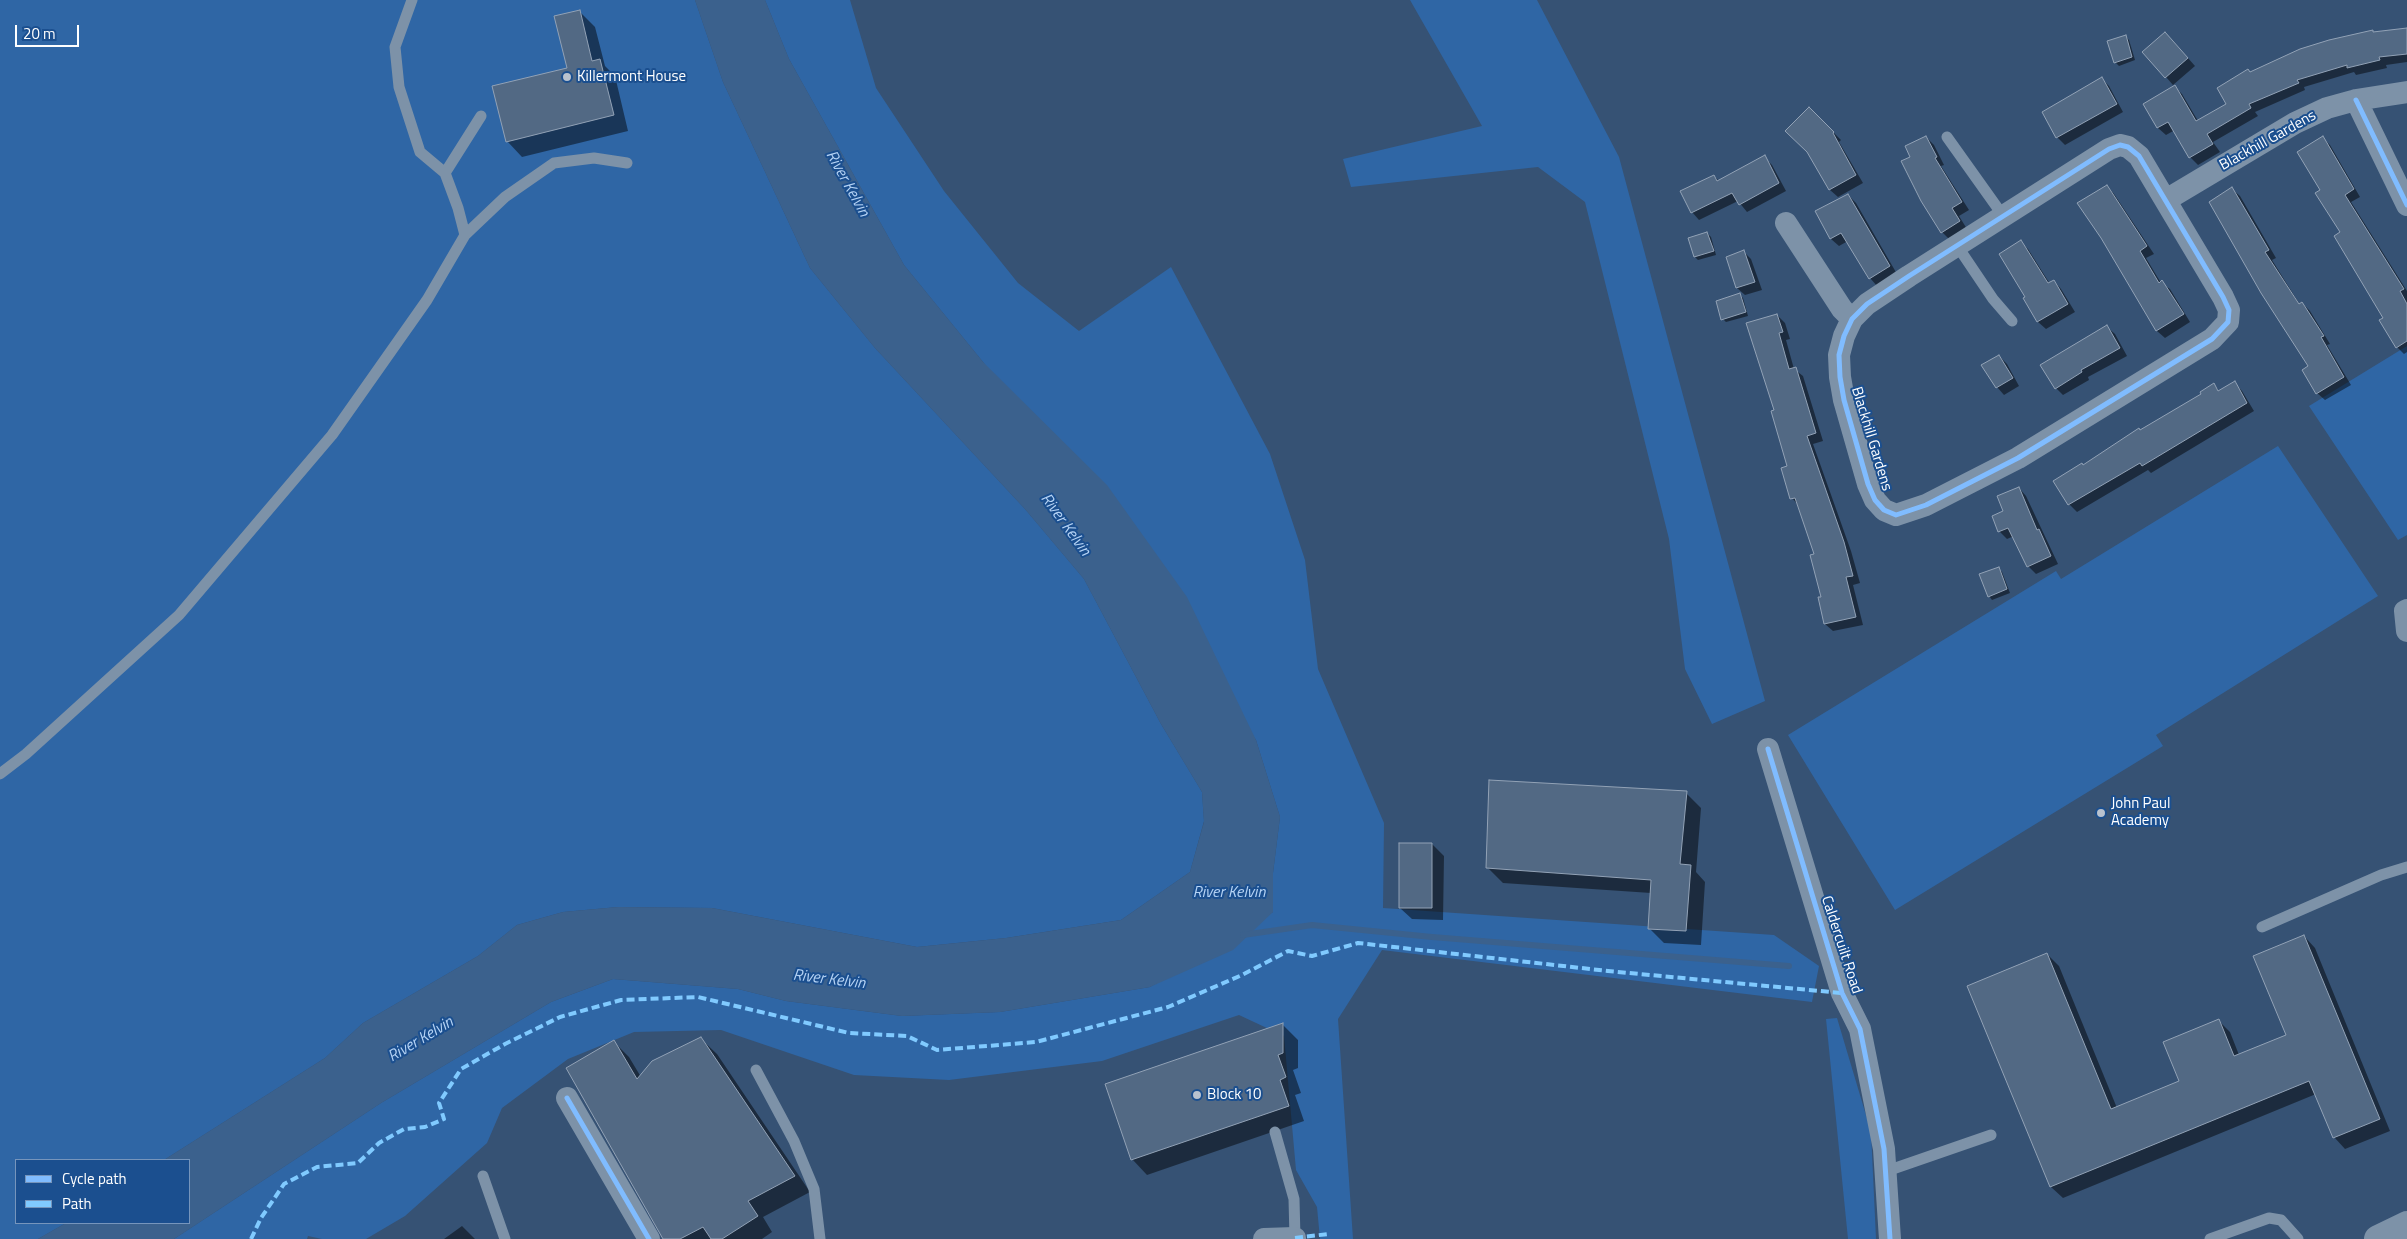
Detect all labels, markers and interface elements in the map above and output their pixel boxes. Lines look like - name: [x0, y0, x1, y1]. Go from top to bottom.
- scale bar: [18, 15, 81, 47]
- text: 20 m: [23, 22, 56, 45]
- place label: Killermont House: [577, 68, 686, 86]
- marker: Killermont House: [561, 71, 573, 83]
- street label: Blackhill Gardens: [2216, 107, 2320, 175]
- water label: River Kelvin: [821, 148, 873, 220]
- street label: Blackhill Gardens: [1847, 385, 1895, 493]
- water label: River Kelvin: [1036, 490, 1094, 560]
- place label: John Paul Academy: [2111, 795, 2170, 830]
- marker: John Paul Academy: [2095, 807, 2107, 819]
- water label: River Kelvin: [1193, 883, 1265, 903]
- street label: Caldercuilt Road: [1817, 894, 1865, 996]
- water label: River Kelvin: [792, 966, 866, 994]
- water label: River Kelvin: [385, 1013, 457, 1067]
- place label: Block 10: [1207, 1086, 1261, 1104]
- marker: Block 10: [1191, 1089, 1203, 1101]
- legend: [15, 1159, 190, 1224]
- text: Cycle path: [62, 1167, 127, 1190]
- text: Path: [62, 1192, 92, 1215]

